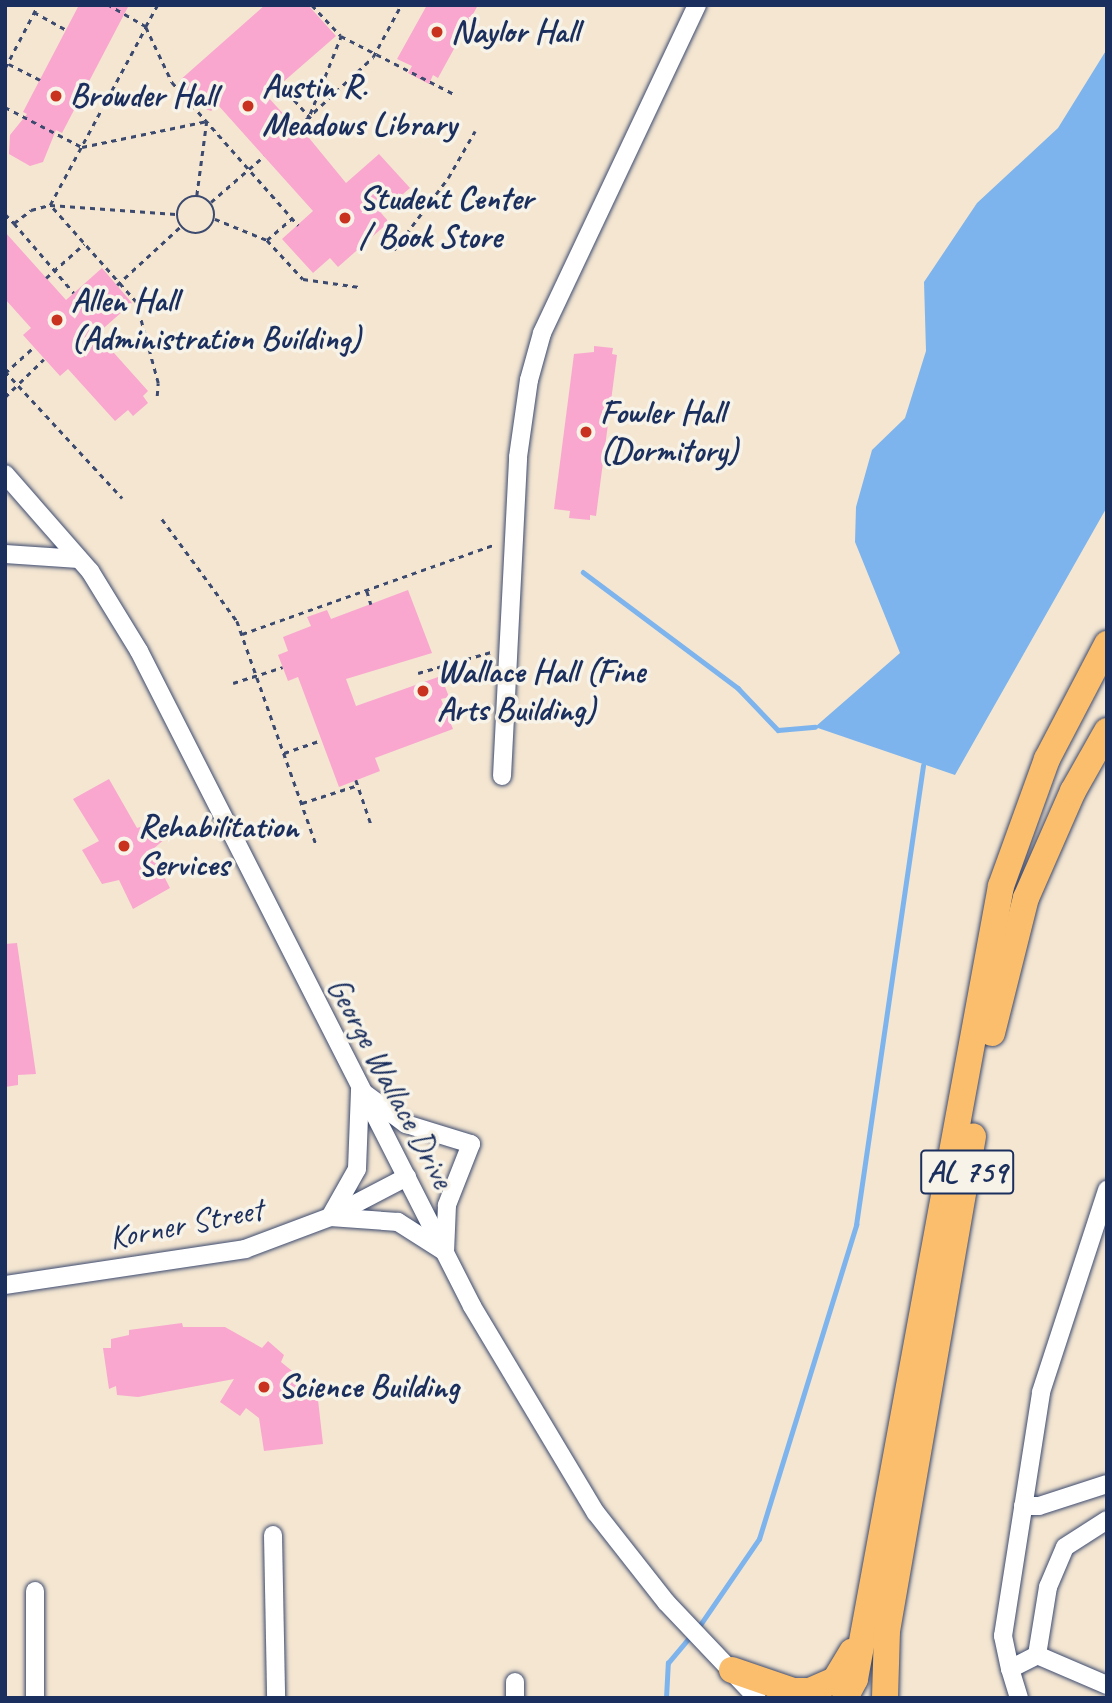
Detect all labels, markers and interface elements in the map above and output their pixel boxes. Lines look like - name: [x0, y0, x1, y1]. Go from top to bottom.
- place label: Naylor Hall: [451, 12, 580, 52]
- marker: Naylor Hall: [429, 24, 445, 40]
- place label: Austin R. Meadows Library: [262, 67, 456, 145]
- place label: Browder Hall: [70, 76, 218, 116]
- marker: Browder Hall: [48, 88, 64, 104]
- marker: Austin R. Meadows Library: [240, 98, 256, 114]
- place label: Student Center / Book Store: [359, 179, 533, 257]
- marker: Student Center / Book Store: [337, 210, 353, 226]
- place label: Allen Hall (Administration Building): [71, 281, 361, 359]
- marker: Allen Hall (Administration Building): [49, 312, 65, 328]
- place label: Fowler Hall (Dormitory): [600, 393, 738, 471]
- marker: Fowler Hall (Dormitory): [578, 424, 594, 440]
- place label: Wallace Hall (Fine Arts Building): [437, 652, 645, 730]
- marker: Wallace Hall (Fine Arts Building): [415, 683, 431, 699]
- place label: Rehabilitation Services: [138, 807, 298, 885]
- marker: Rehabilitation Services: [116, 838, 132, 854]
- street label: George Wallace Drive: [318, 971, 462, 1195]
- road number: AL 759: [920, 1143, 1014, 1200]
- street label: Korner Street: [106, 1190, 266, 1258]
- place label: Science Building: [278, 1367, 459, 1407]
- marker: Science Building: [256, 1379, 272, 1395]

